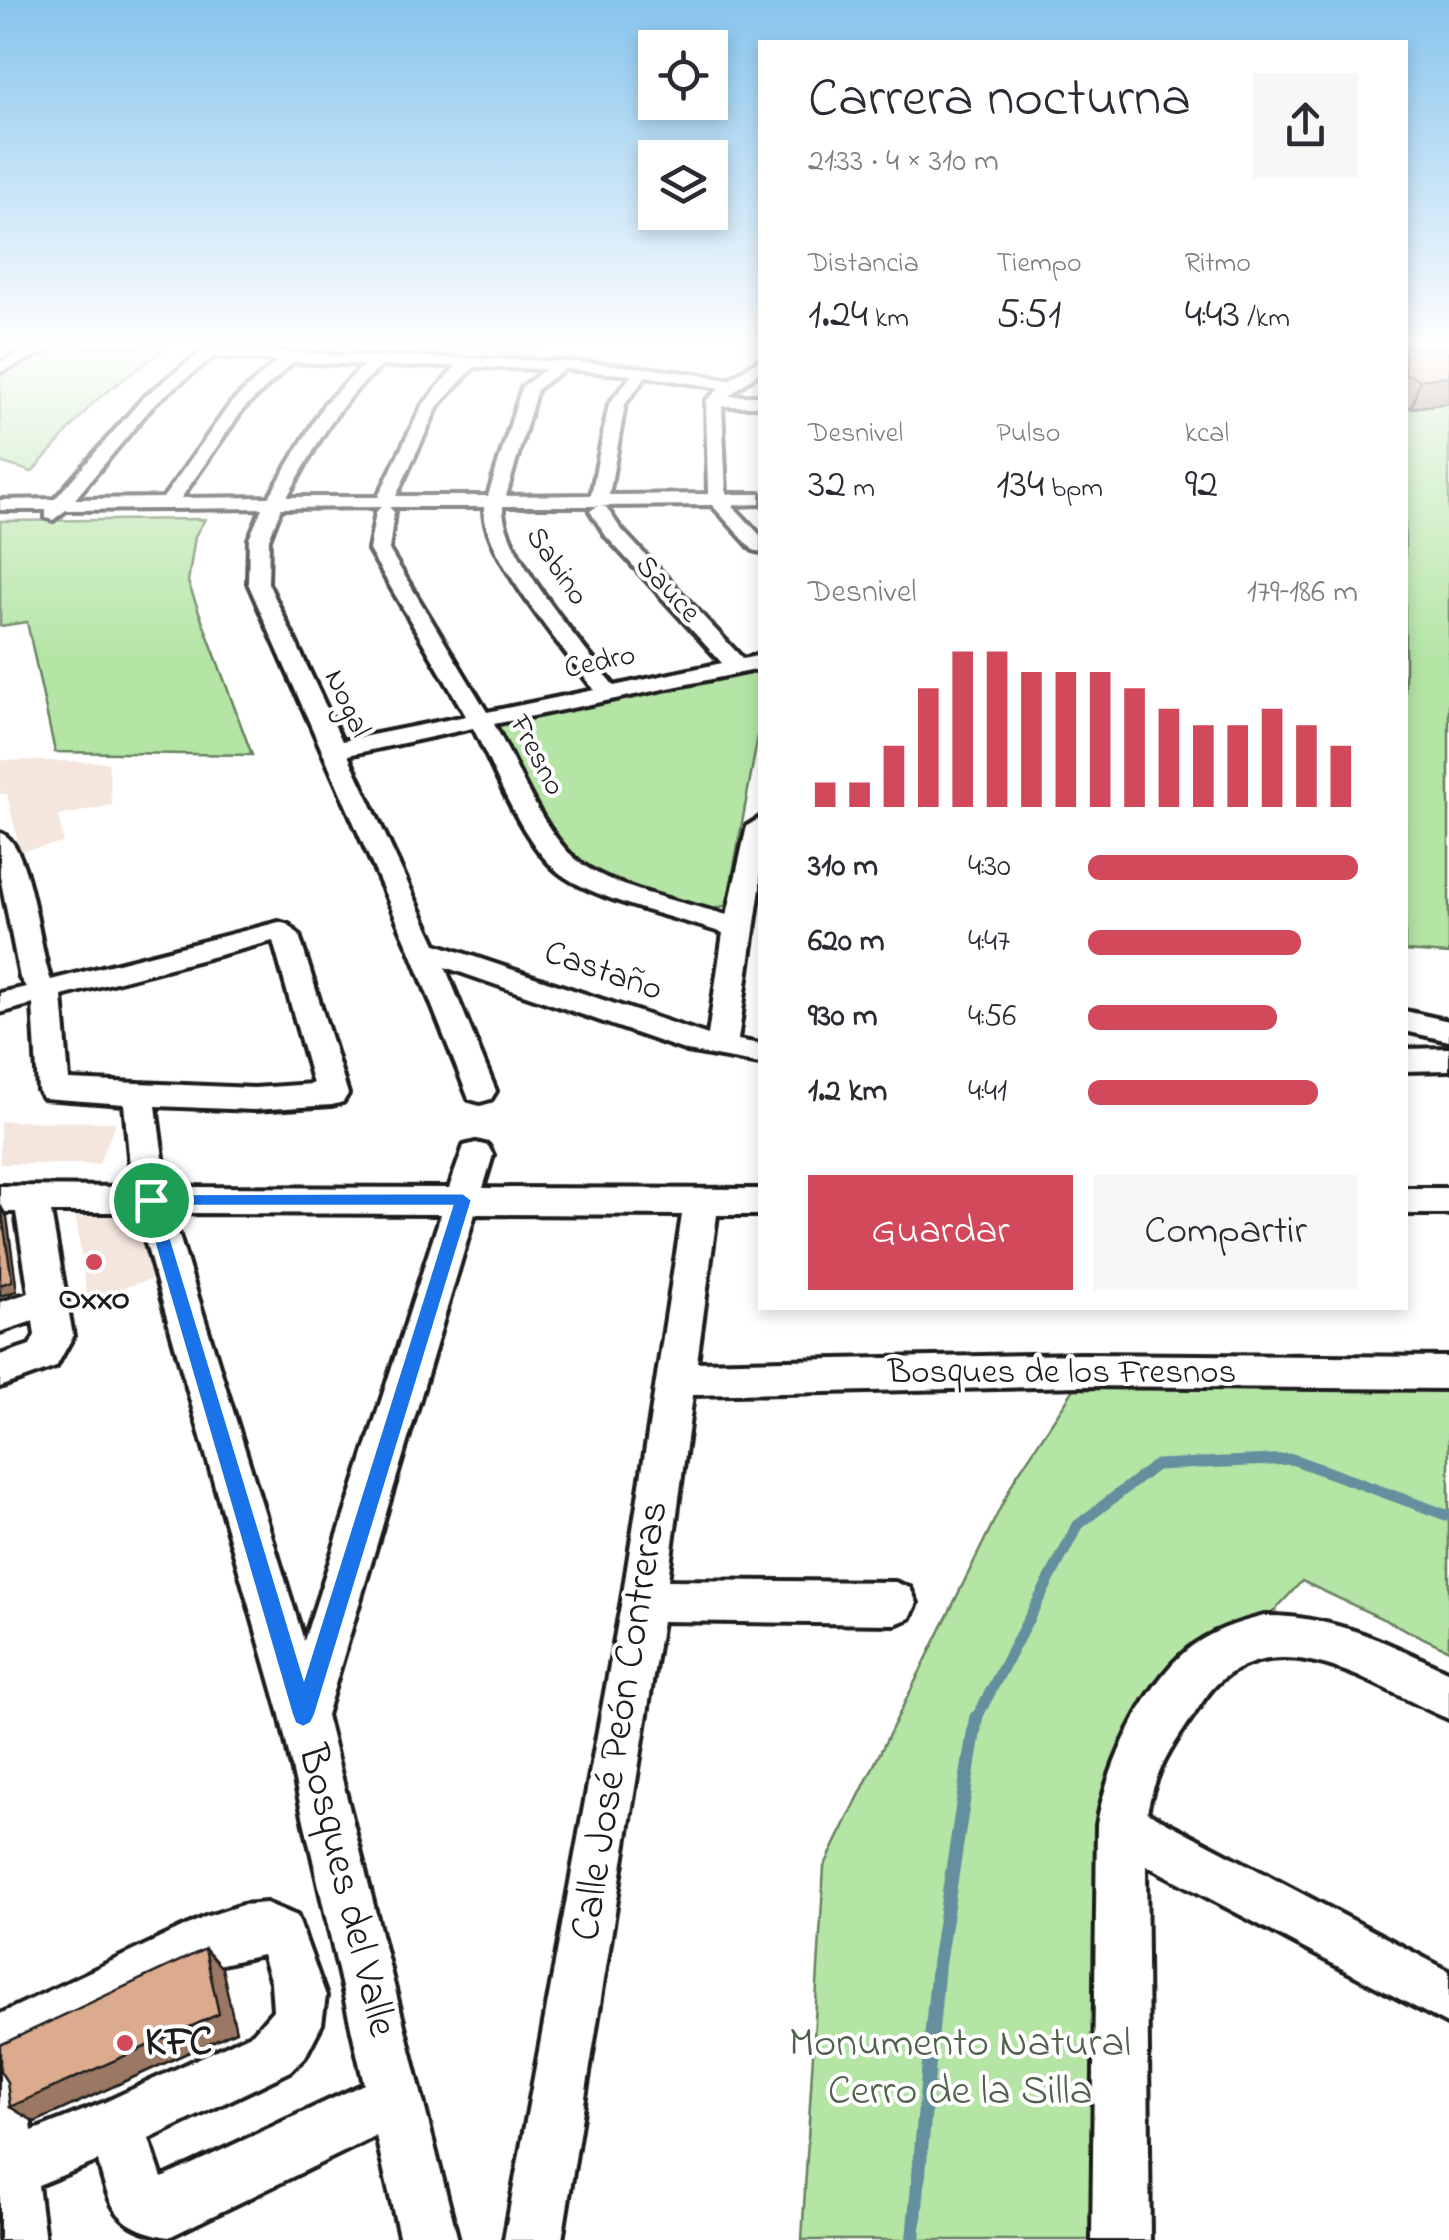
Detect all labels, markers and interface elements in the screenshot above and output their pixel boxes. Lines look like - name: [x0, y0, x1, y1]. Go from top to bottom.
- map controls: [638, 30, 728, 230]
- button: locate: [638, 30, 728, 120]
- text: Carrera nocturna: [808, 61, 1191, 141]
- button: share: [1253, 73, 1358, 178]
- text: 21:33 · 4 × 310 m: [808, 139, 999, 186]
- button: layers: [638, 140, 728, 230]
- text: Distancia: [808, 244, 919, 285]
- text: Tiempo: [996, 244, 1081, 285]
- text: Ritmo: [1185, 244, 1251, 285]
- text: 1.24: [808, 285, 868, 346]
- text: 5:51: [996, 285, 1061, 346]
- text: 4:43: [1185, 285, 1240, 346]
- text: km: [868, 299, 909, 340]
- text: /km: [1240, 299, 1290, 340]
- text: Desnivel: [808, 414, 903, 455]
- text: Pulso: [996, 414, 1060, 455]
- text: kcal: [1185, 414, 1229, 455]
- text: 32: [808, 455, 846, 516]
- text: 134: [996, 455, 1044, 516]
- text: 92: [1185, 455, 1218, 516]
- text: m: [846, 469, 875, 510]
- text: bpm: [1044, 469, 1103, 510]
- street label: Sabino: [513, 519, 599, 615]
- street label: Sauce: [624, 546, 711, 634]
- text: Desnivel: [808, 570, 917, 617]
- text: 179–186 m: [1247, 570, 1358, 617]
- street label: Cedro: [560, 634, 640, 692]
- street label: Nogal: [311, 663, 381, 745]
- street label: Fresno: [496, 707, 575, 804]
- text: 310 m: [808, 844, 878, 891]
- text: 4:30: [968, 844, 1011, 891]
- text: 620 m: [808, 919, 885, 966]
- text: 4:47: [968, 919, 1010, 966]
- street label: Castaño: [537, 928, 669, 1016]
- text: 930 m: [808, 994, 878, 1041]
- text: 4:56: [968, 994, 1016, 1041]
- text: 1.2 km: [808, 1069, 887, 1116]
- text: 4:41: [968, 1069, 1007, 1116]
- pin: [109, 1158, 194, 1243]
- icon: arrive: [124, 1173, 179, 1228]
- button: Guardar: [808, 1175, 1073, 1290]
- button: Compartir: [1093, 1175, 1358, 1290]
- marker: Oxxo: [83, 1251, 105, 1273]
- place label: Oxxo: [58, 1274, 130, 1325]
- street label: Bosques de los Fresnos: [887, 1348, 1236, 1399]
- street label: Calle José Peón Contreras: [556, 1497, 686, 1945]
- street label: Bosques del Valle: [280, 1738, 412, 2044]
- place label: KFC: [145, 2013, 212, 2074]
- park label: Monumento Natural Cerro de la Silla: [789, 2014, 1131, 2123]
- marker: KFC: [114, 2032, 136, 2054]

